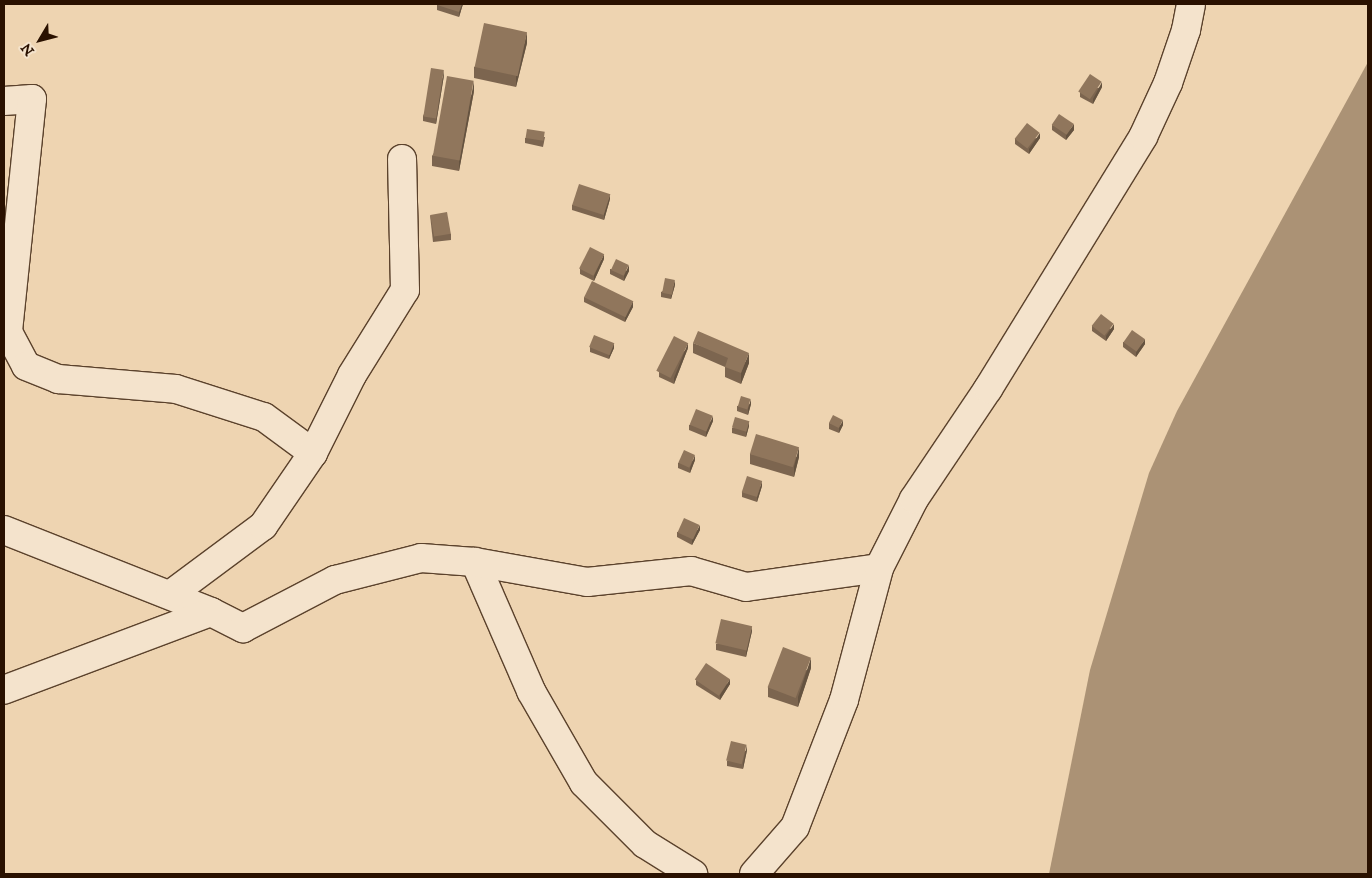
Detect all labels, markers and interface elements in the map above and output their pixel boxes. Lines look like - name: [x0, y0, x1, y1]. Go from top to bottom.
- north arrow: [15, 15, 65, 65]
- text: N: [17, 39, 39, 59]

